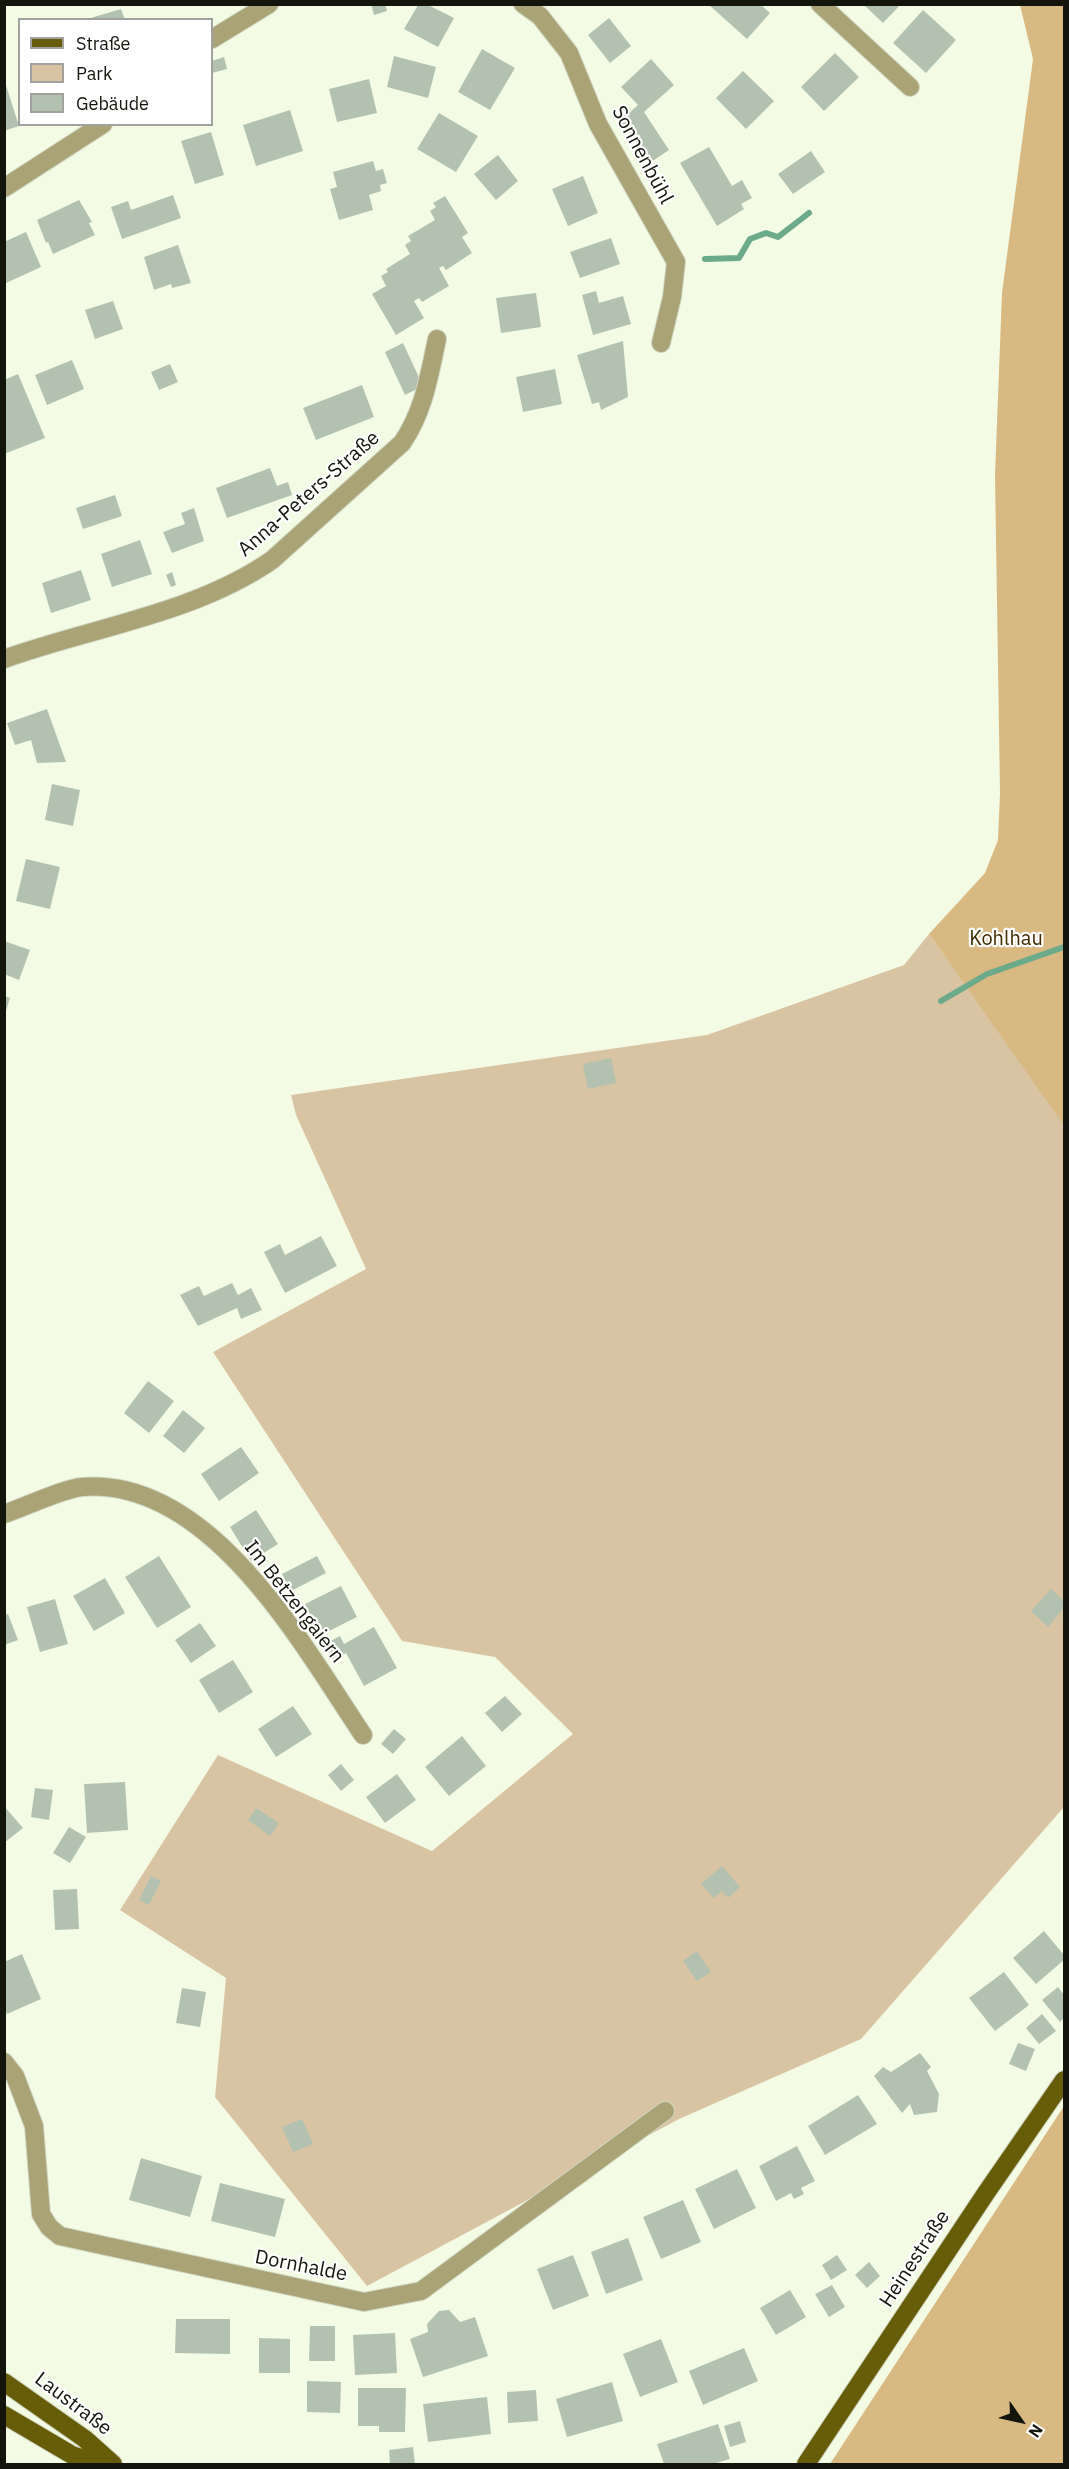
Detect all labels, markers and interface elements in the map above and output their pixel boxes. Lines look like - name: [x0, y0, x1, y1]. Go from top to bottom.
- legend: [18, 18, 213, 126]
- text: Straße: [76, 32, 130, 55]
- text: Park: [76, 62, 112, 85]
- text: Gebäude: [76, 92, 149, 115]
- street label: Sonnenbühl: [606, 102, 678, 208]
- street label: Anna-Peters-Straße: [233, 426, 385, 562]
- park label: Kohlhau: [969, 927, 1043, 951]
- street label: Im Betzengaiern: [239, 1536, 349, 1668]
- street label: Heinestraße: [875, 2206, 955, 2312]
- street label: Dornhalde: [253, 2245, 349, 2287]
- street label: Laustraße: [30, 2367, 116, 2441]
- north arrow: [991, 2391, 1051, 2451]
- text: N: [1024, 2421, 1047, 2441]

